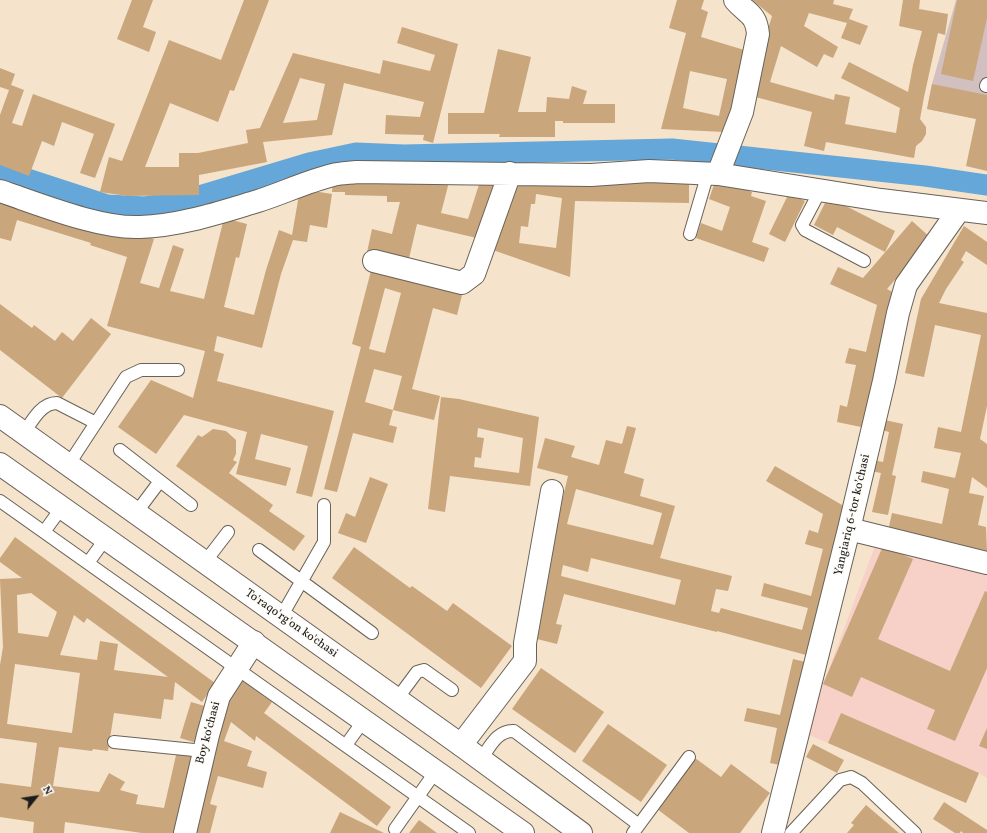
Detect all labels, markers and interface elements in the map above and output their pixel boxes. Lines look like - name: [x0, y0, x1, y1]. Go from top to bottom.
- street label: Yangiаriq 6-tor koʼchasi: [832, 453, 874, 577]
- street label: To'raqo'rg'on ko'chasi: [242, 587, 340, 661]
- street label: Boy koʻchasi: [194, 700, 224, 766]
- north arrow: [16, 777, 56, 817]
- text: N: [38, 784, 55, 798]

